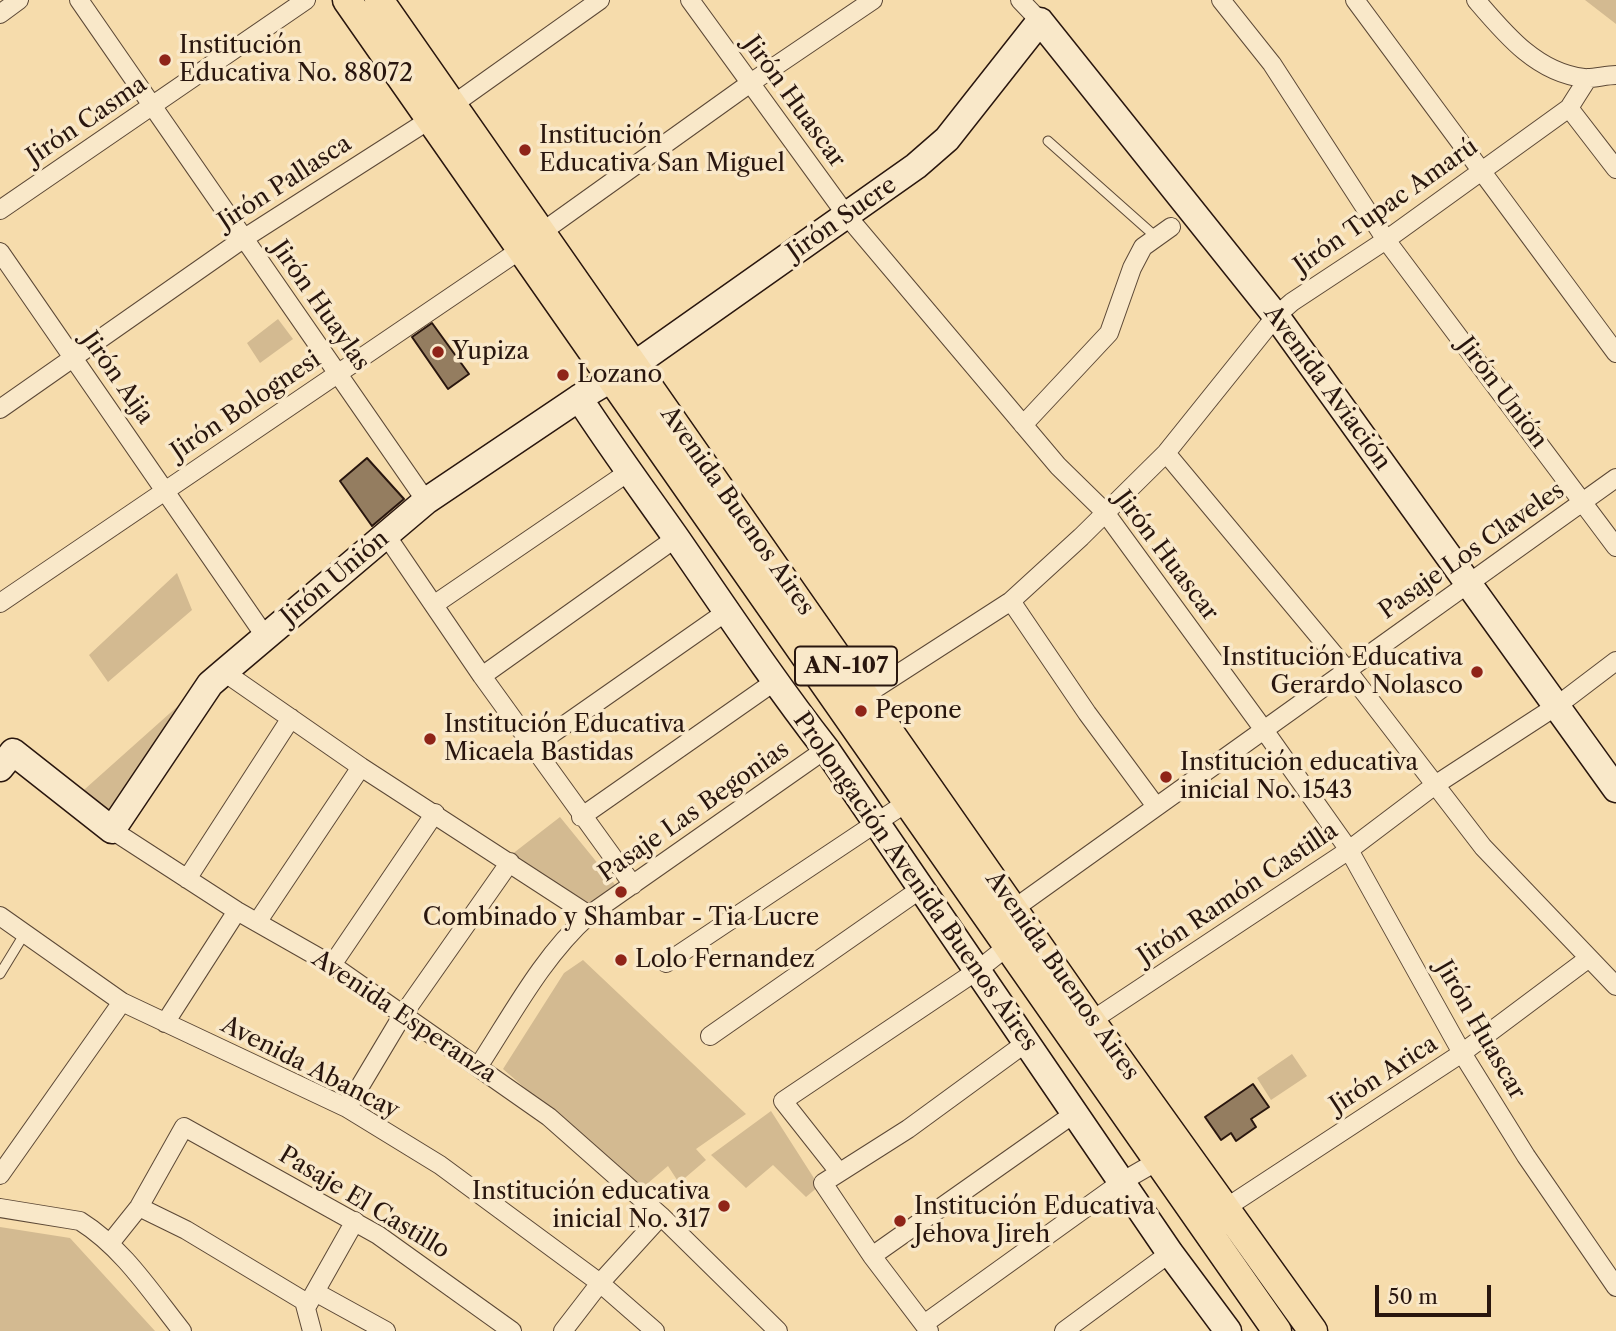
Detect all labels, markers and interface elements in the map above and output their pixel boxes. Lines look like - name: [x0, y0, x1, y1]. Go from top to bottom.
- street label: Jirón Huascar: [737, 31, 851, 173]
- place label: Institución Educativa No. 88072: [179, 32, 413, 88]
- marker: Institución Educativa No. 88072: [157, 52, 173, 68]
- street label: Jirón Casma: [22, 70, 152, 172]
- place label: Institución Educativa San Miguel: [539, 122, 785, 178]
- street label: Jirón Pallasca: [213, 129, 357, 237]
- street label: Jirón Tupac Amarú: [1289, 133, 1483, 281]
- marker: Institución Educativa San Miguel: [517, 142, 533, 158]
- street label: Jirón Sucre: [782, 171, 902, 267]
- street label: Jirón Huaylas: [265, 235, 375, 377]
- street label: Avenida Aviación: [1257, 300, 1397, 476]
- street label: Jirón Aija: [75, 326, 159, 430]
- street label: Jirón Unión: [1451, 332, 1553, 454]
- place label: Yupiza: [452, 338, 529, 366]
- marker: Yupiza: [430, 344, 446, 360]
- street label: Jirón Bolognesi: [166, 345, 326, 467]
- place label: Lozano: [577, 361, 662, 389]
- marker: Lozano: [555, 367, 571, 383]
- street label: Avenida Buenos Aires: [654, 401, 820, 621]
- street label: Pasaje Los Claveles: [1374, 476, 1570, 626]
- street label: Jirón Huascar: [1108, 485, 1224, 627]
- street label: Jirón Unión: [275, 525, 395, 631]
- place label: Institución Educativa Gerardo Nolasco: [1222, 644, 1463, 700]
- road number: AN-107: [795, 646, 897, 686]
- marker: Institución Educativa Gerardo Nolasco: [1469, 664, 1485, 680]
- place label: Pepone: [875, 697, 962, 725]
- marker: Pepone: [853, 703, 869, 719]
- street label: Prolongación Avenida Buenos Aires: [787, 707, 1043, 1057]
- place label: Institución Educativa Micaela Bastidas: [444, 711, 685, 767]
- marker: Institución Educativa Micaela Bastidas: [422, 731, 438, 747]
- street label: Pasaje Las Begonias: [593, 735, 795, 889]
- place label: Institución educativa inicial No. 1543: [1180, 749, 1418, 805]
- marker: Institución educativa inicial No. 1543: [1158, 769, 1174, 785]
- street label: Jirón Ramón Castilla: [1133, 816, 1343, 972]
- street label: Avenida Buenos Aires: [979, 866, 1145, 1086]
- marker: Combinado y Shambar - Tia Lucre: [613, 884, 629, 900]
- place label: Combinado y Shambar - Tia Lucre: [423, 904, 819, 932]
- street label: Avenida Esperanza: [306, 945, 502, 1089]
- place label: Lolo Fernandez: [635, 946, 815, 974]
- marker: Lolo Fernandez: [613, 952, 629, 968]
- street label: Jirón Huascar: [1429, 956, 1531, 1104]
- street label: Avenida Abancay: [216, 1011, 404, 1125]
- street label: Jirón Arica: [1325, 1030, 1443, 1120]
- street label: Pasaje El Castillo: [273, 1141, 455, 1265]
- place label: Institución educativa inicial No. 317: [472, 1178, 710, 1234]
- place label: Institución Educativa Jehova Jireh: [914, 1193, 1155, 1249]
- marker: Institución educativa inicial No. 317: [716, 1198, 732, 1214]
- marker: Institución Educativa Jehova Jireh: [892, 1213, 908, 1229]
- scale bar: [1378, 1272, 1494, 1316]
- text: 50 m: [1388, 1284, 1438, 1309]

